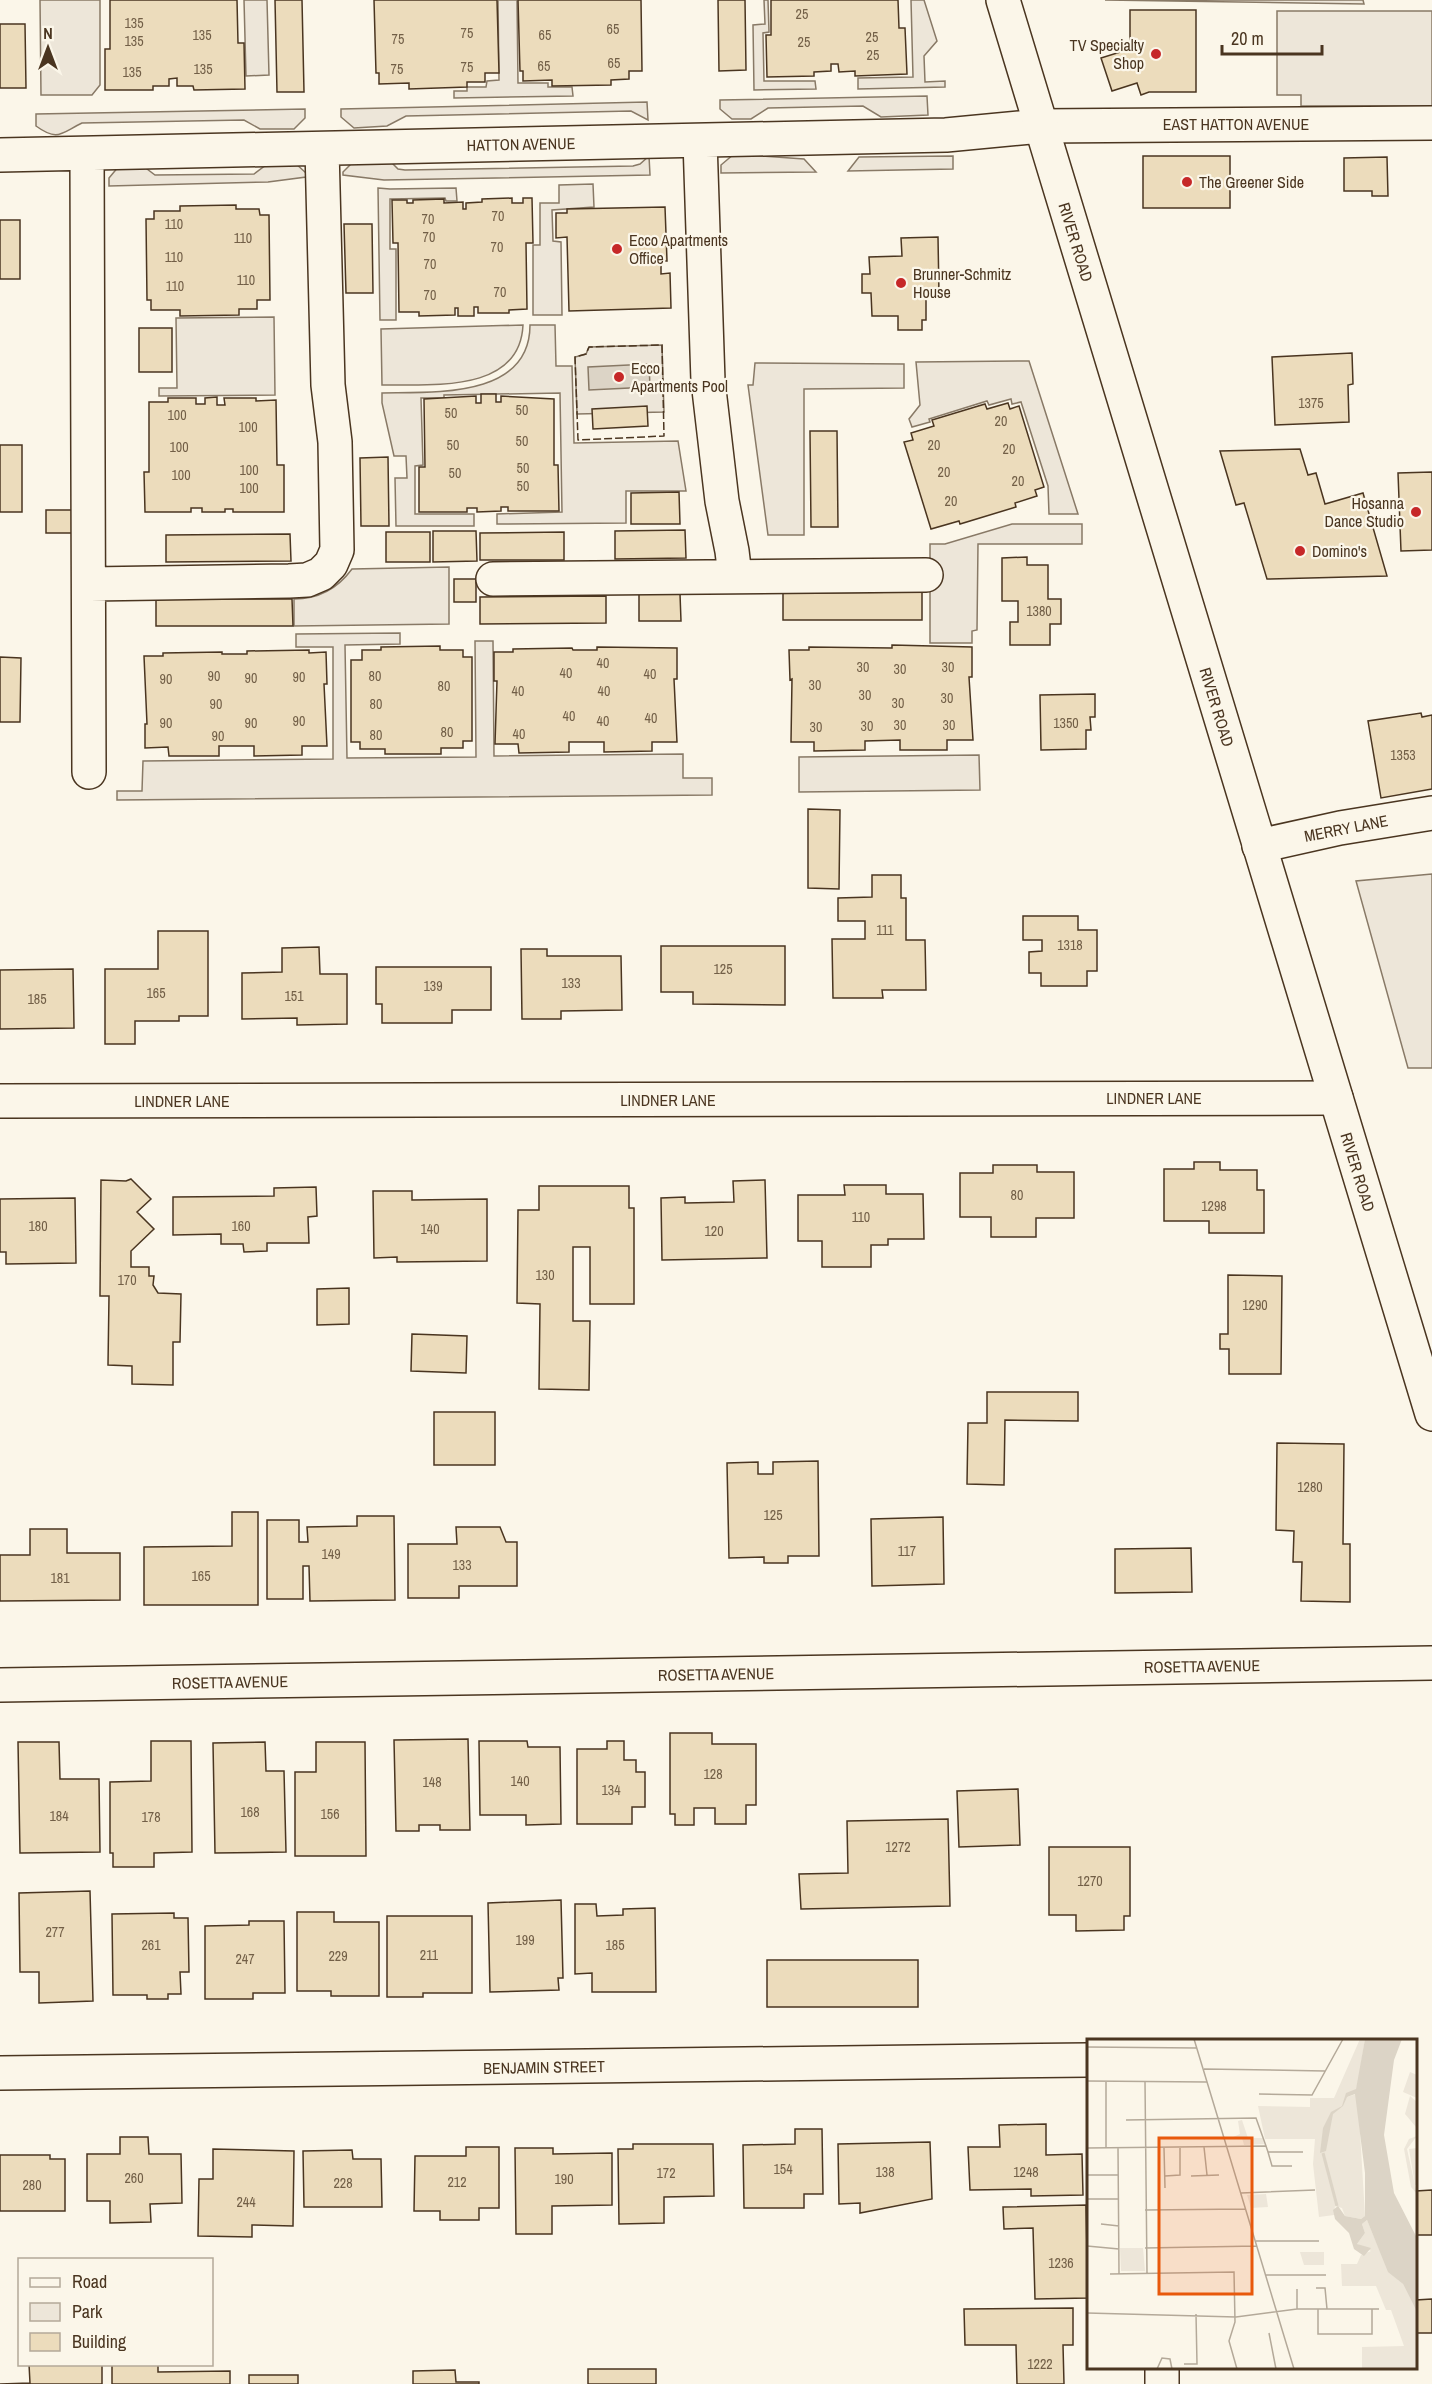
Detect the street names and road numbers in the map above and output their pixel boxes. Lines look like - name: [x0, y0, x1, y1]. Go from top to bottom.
- street label: EAST HATTON AVENUE: [1163, 113, 1309, 135]
- street label: HATTON AVENUE: [466, 132, 576, 156]
- street label: RIVER ROAD: [1054, 200, 1098, 284]
- street label: RIVER ROAD: [1195, 665, 1239, 749]
- street label: MERRY LANE: [1302, 809, 1390, 847]
- street label: LINDNER LANE: [1106, 1087, 1202, 1109]
- street label: LINDNER LANE: [620, 1089, 716, 1111]
- street label: LINDNER LANE: [134, 1090, 230, 1112]
- street label: RIVER ROAD: [1336, 1130, 1380, 1214]
- street label: ROSETTA AVENUE: [1144, 1654, 1260, 1678]
- street label: ROSETTA AVENUE: [658, 1662, 774, 1686]
- street label: ROSETTA AVENUE: [172, 1670, 288, 1694]
- street label: BENJAMIN STREET: [483, 2055, 605, 2079]

